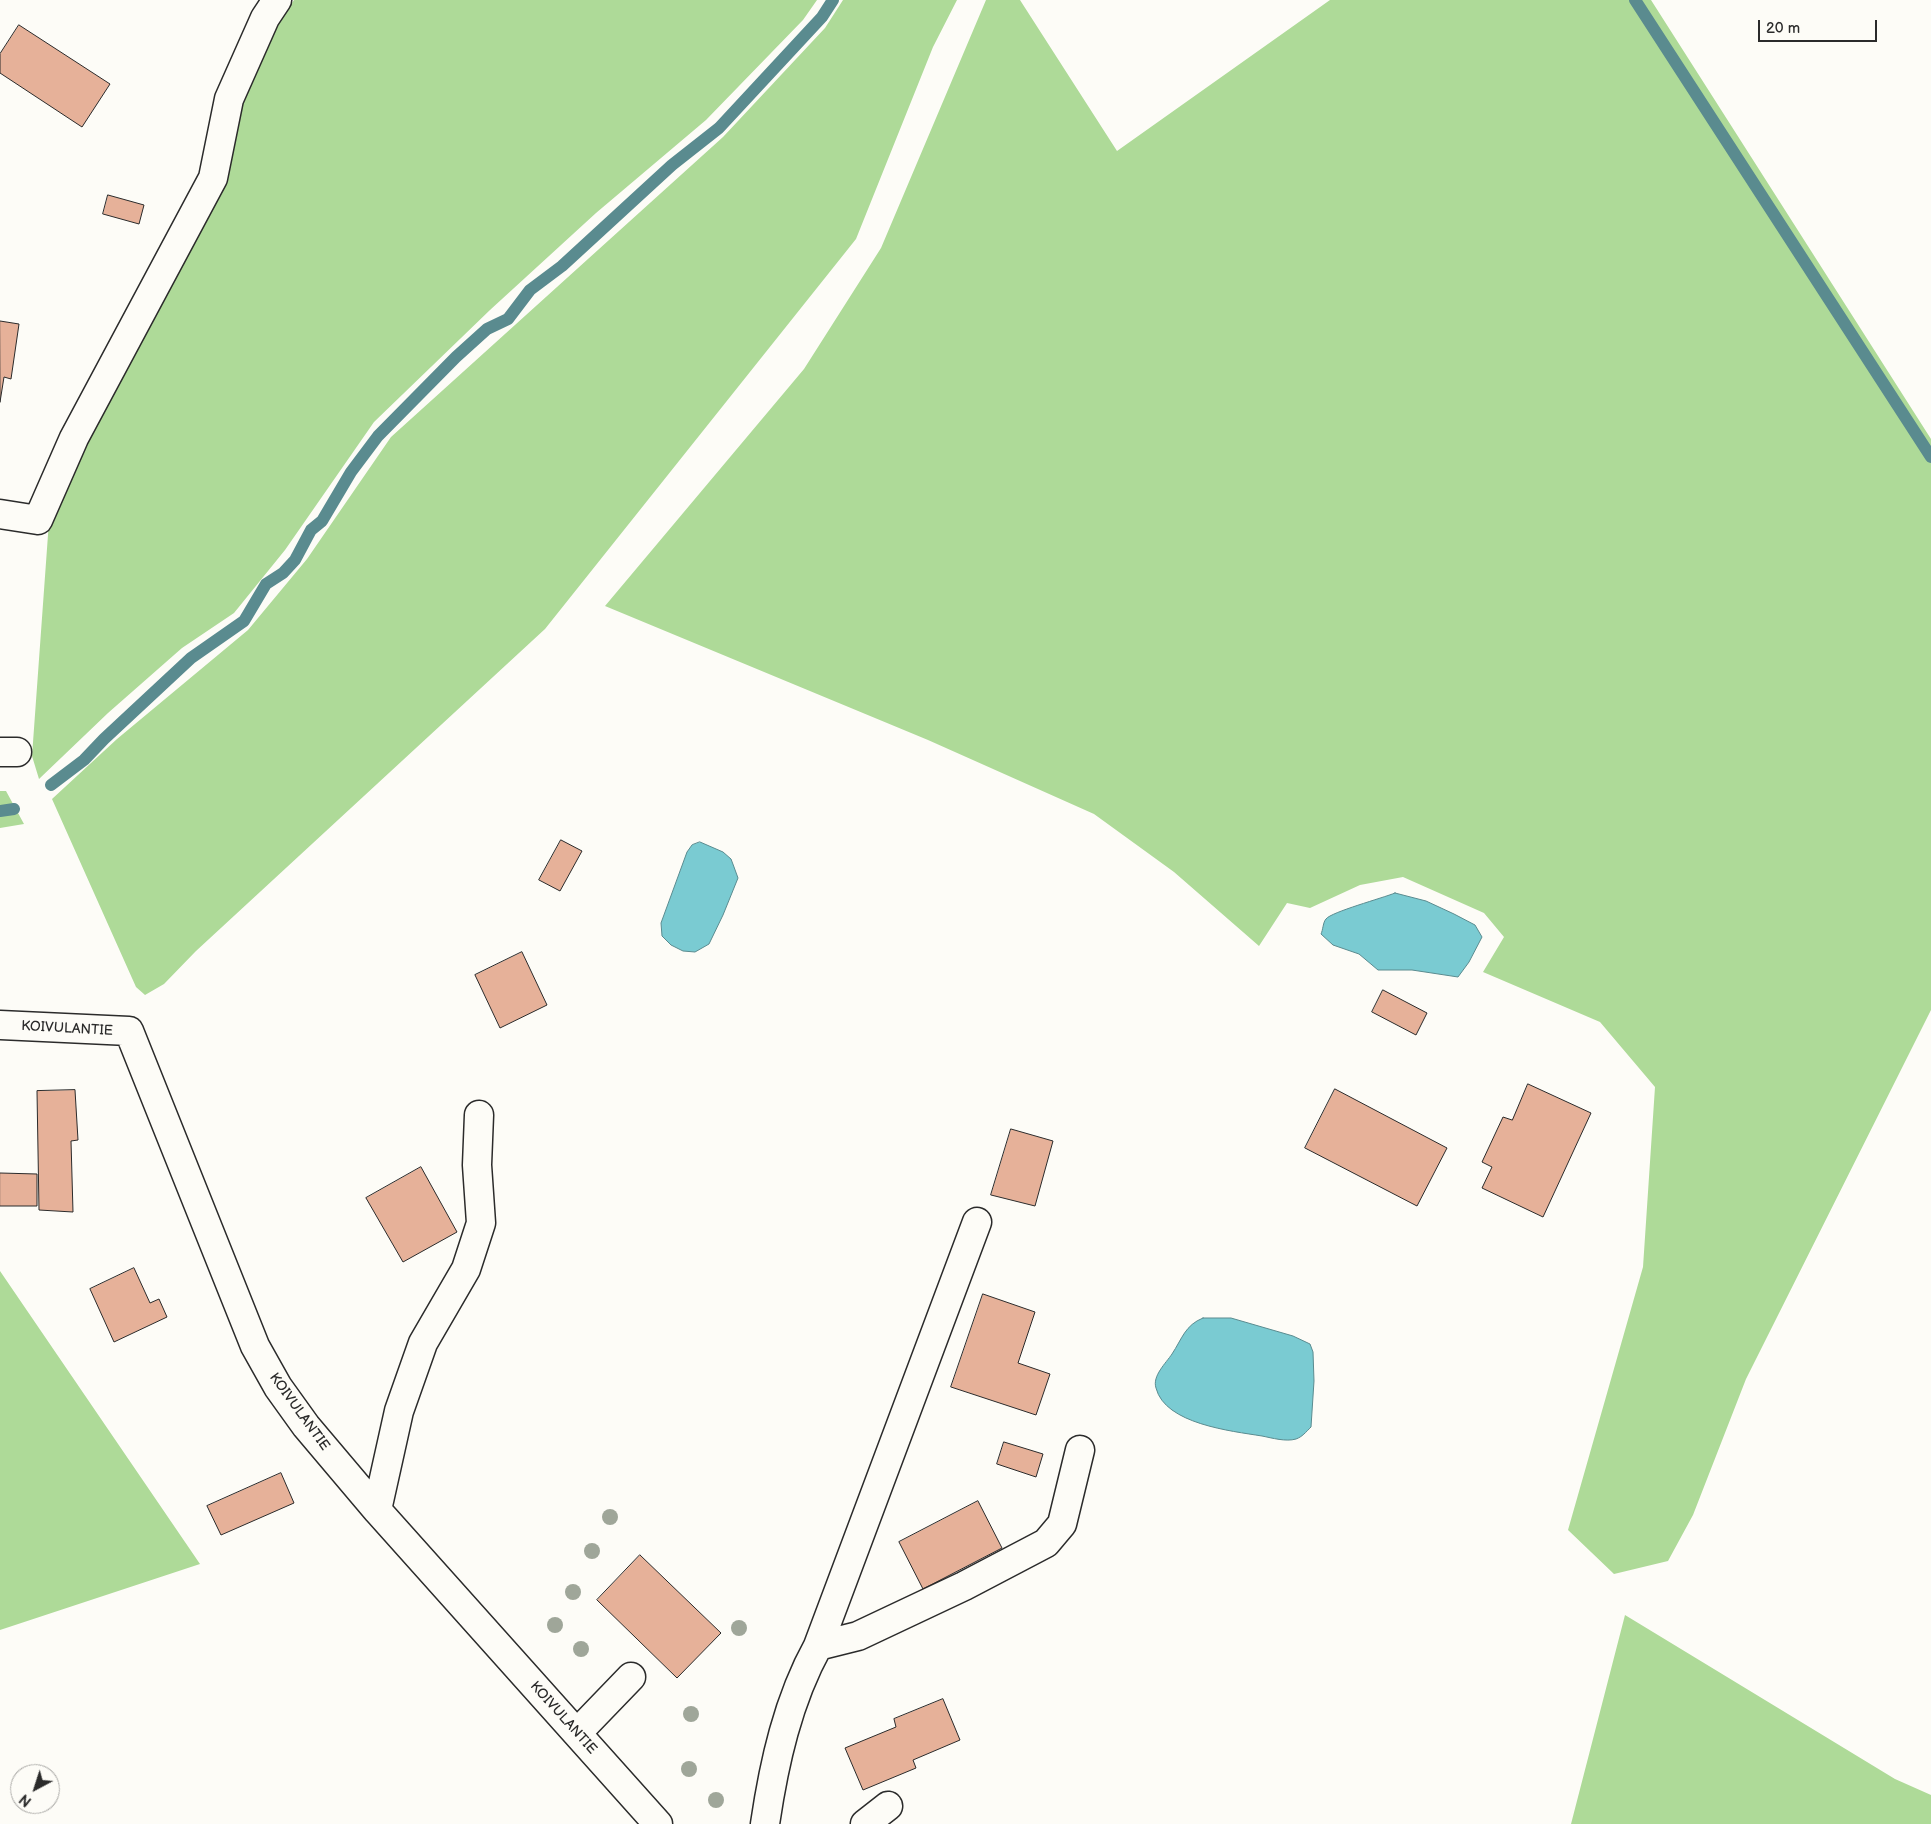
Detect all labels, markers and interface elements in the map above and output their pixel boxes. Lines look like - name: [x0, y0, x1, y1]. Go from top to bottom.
- scale bar: [1761, 10, 1880, 42]
- text: 20 m: [1766, 19, 1800, 38]
- street label: KOIVULANTIE: [21, 1018, 113, 1040]
- street label: KOIVULANTIE: [265, 1370, 333, 1454]
- street label: KOIVULANTIE: [526, 1678, 600, 1758]
- north arrow: [10, 1764, 60, 1814]
- text: N: [16, 1790, 35, 1810]

